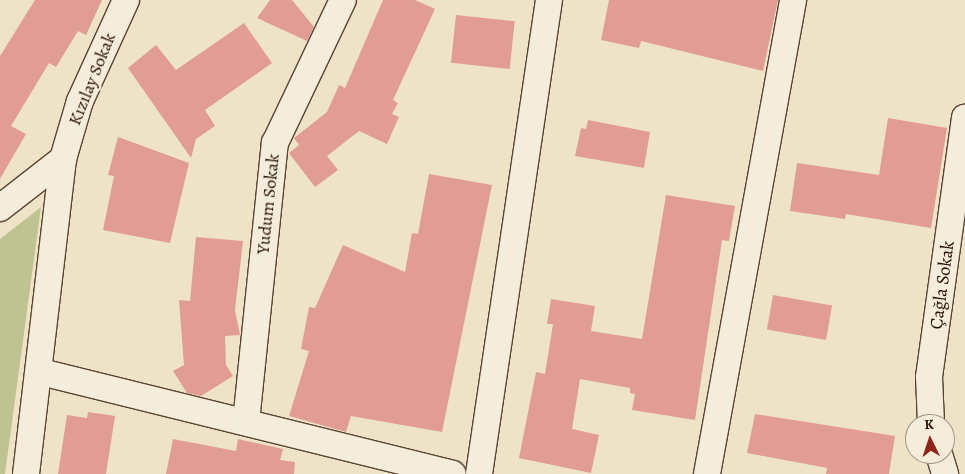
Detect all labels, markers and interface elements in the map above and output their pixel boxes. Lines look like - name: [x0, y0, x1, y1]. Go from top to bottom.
- street label: Kızılay Sokak: [64, 30, 120, 128]
- street label: Yudum Sokak: [252, 153, 284, 255]
- street label: Çağla Sokak: [925, 239, 959, 331]
- north arrow: [905, 414, 955, 464]
- text: K: [924, 415, 934, 434]

